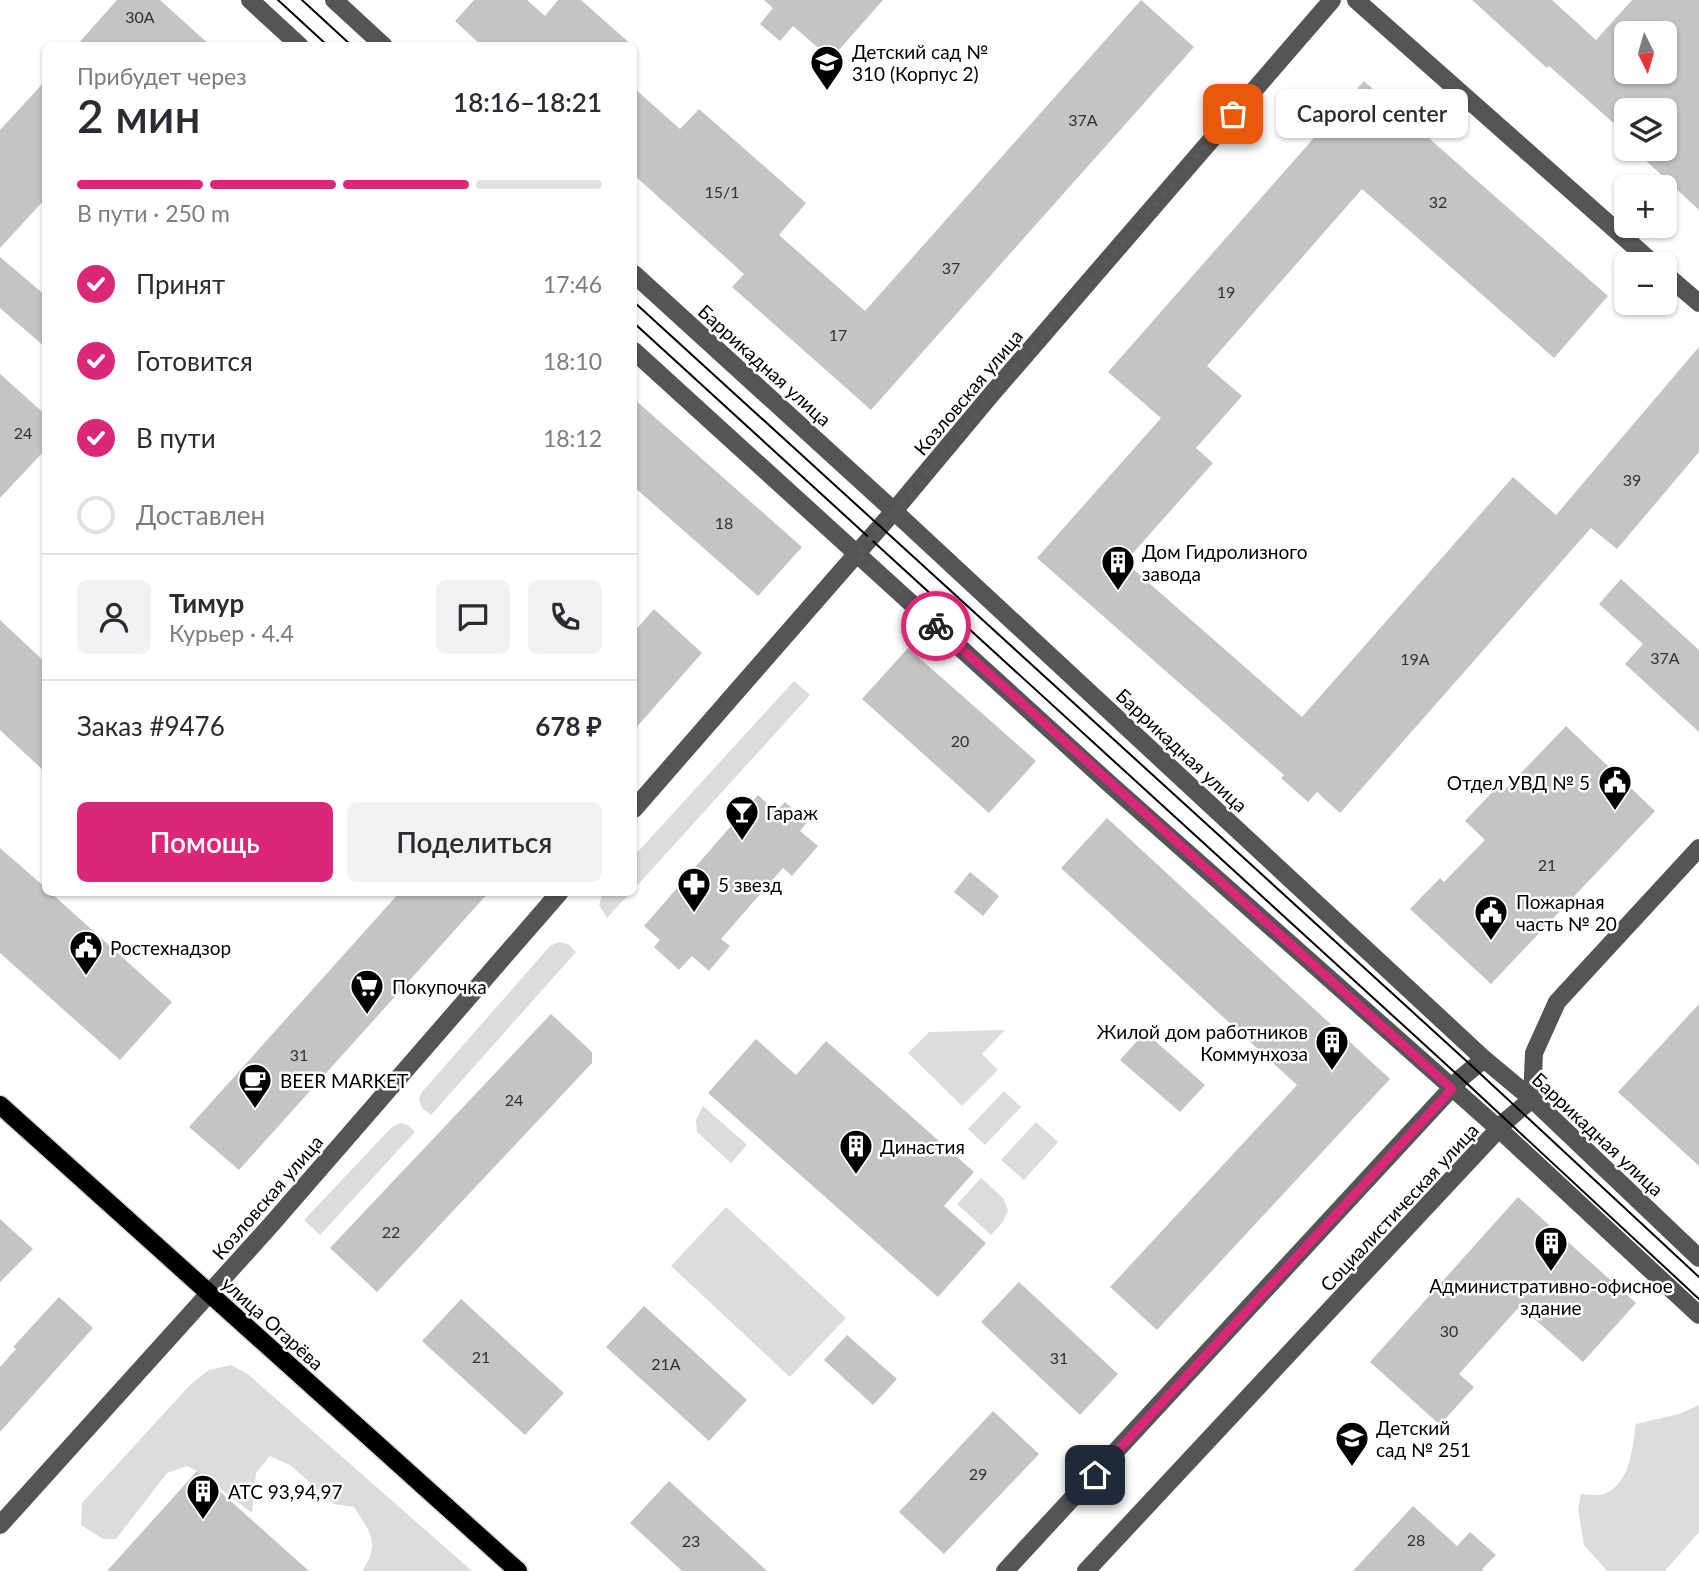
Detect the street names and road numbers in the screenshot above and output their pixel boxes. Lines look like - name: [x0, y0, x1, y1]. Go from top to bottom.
- street label: Баррикадная улица: [694, 299, 836, 431]
- street label: Козловская улица: [909, 325, 1027, 459]
- street label: Баррикадная улица: [1112, 683, 1252, 817]
- street label: Баррикадная улица: [1528, 1067, 1668, 1201]
- street label: Социалистическая улица: [1315, 1118, 1483, 1296]
- street label: Козловская улица: [207, 1130, 327, 1264]
- street label: улица Огарёва: [218, 1271, 328, 1375]

